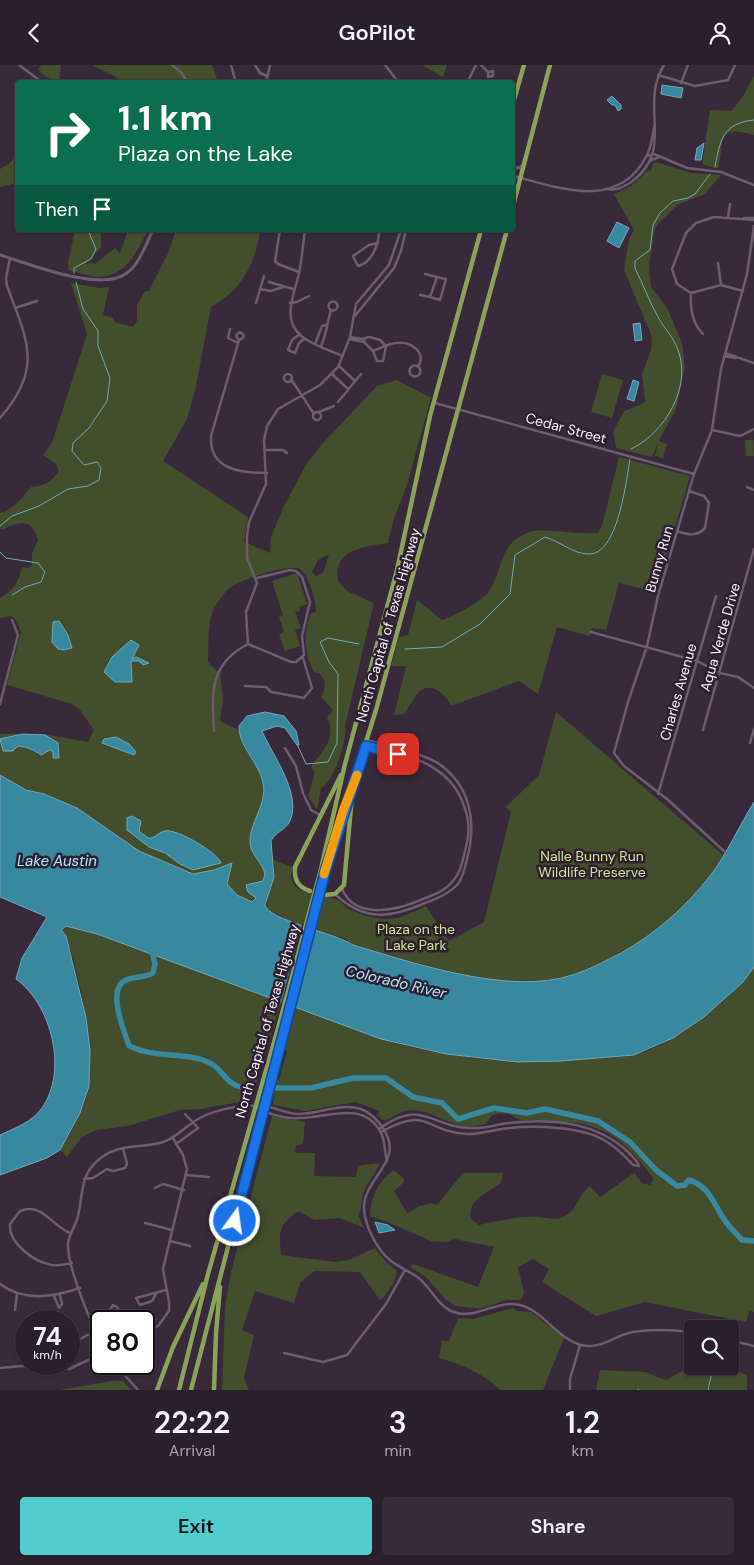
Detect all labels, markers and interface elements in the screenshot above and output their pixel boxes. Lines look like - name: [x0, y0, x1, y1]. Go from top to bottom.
- text: GoPilot: [338, 18, 416, 47]
- icon: back: [20, 19, 48, 47]
- icon: person: [706, 19, 734, 47]
- text: 1.1 km: [118, 95, 213, 141]
- icon: right: [35, 100, 100, 165]
- text: Plaza on the Lake: [118, 139, 293, 168]
- icon: arrive: [88, 195, 116, 223]
- text: Then: [35, 197, 78, 222]
- street label: Cedar Street: [524, 409, 608, 447]
- street label: Bunny Run: [641, 524, 677, 594]
- street label: North Capital of Texas Highway: [352, 526, 424, 724]
- street label: Aqua Verde Drive: [696, 581, 744, 693]
- street label: Charles Avenue: [656, 641, 700, 743]
- pin: [377, 733, 419, 775]
- icon: arrive: [384, 740, 412, 768]
- park label: Nalle Bunny Run Wildlife Preserve: [538, 847, 646, 881]
- water label: Lake Austin: [17, 851, 97, 871]
- park label: Plaza on the Lake Park: [377, 920, 455, 954]
- street label: North Capital of Texas Highway: [231, 922, 303, 1120]
- water label: Colorado River: [344, 961, 449, 1003]
- position arrow: [208, 1194, 260, 1246]
- speed limit sign: 80: [90, 1310, 155, 1375]
- text: 74: [33, 1320, 62, 1353]
- map controls: [684, 1320, 739, 1375]
- button: search: [684, 1320, 739, 1375]
- text: km/h: [33, 1347, 62, 1363]
- text: 22:22: [154, 1403, 230, 1442]
- text: 3: [389, 1403, 407, 1442]
- text: 1.2: [565, 1403, 600, 1442]
- text: Arrival: [169, 1440, 215, 1461]
- text: min: [384, 1440, 411, 1461]
- text: km: [572, 1440, 594, 1461]
- button: Exit: [20, 1497, 372, 1555]
- button: Share: [382, 1497, 734, 1555]

